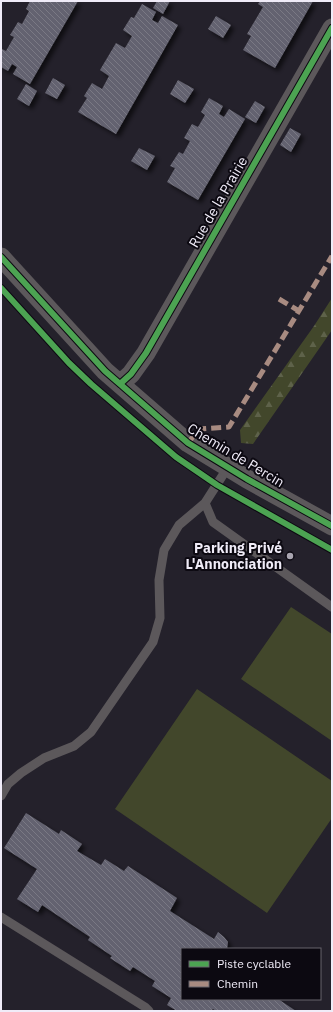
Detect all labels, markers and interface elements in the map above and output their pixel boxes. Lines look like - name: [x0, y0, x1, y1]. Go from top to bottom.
- street label: Rue de la Prairie: [185, 153, 252, 251]
- street label: Chemin de Percin: [184, 419, 288, 491]
- place label: Parking Privé L'Annonciation: [186, 539, 282, 573]
- marker: Parking Privé L'Annonciation: [285, 551, 295, 561]
- legend: [181, 948, 321, 1000]
- text: Piste cyclable: [217, 956, 292, 971]
- text: Chemin: [217, 976, 258, 991]

